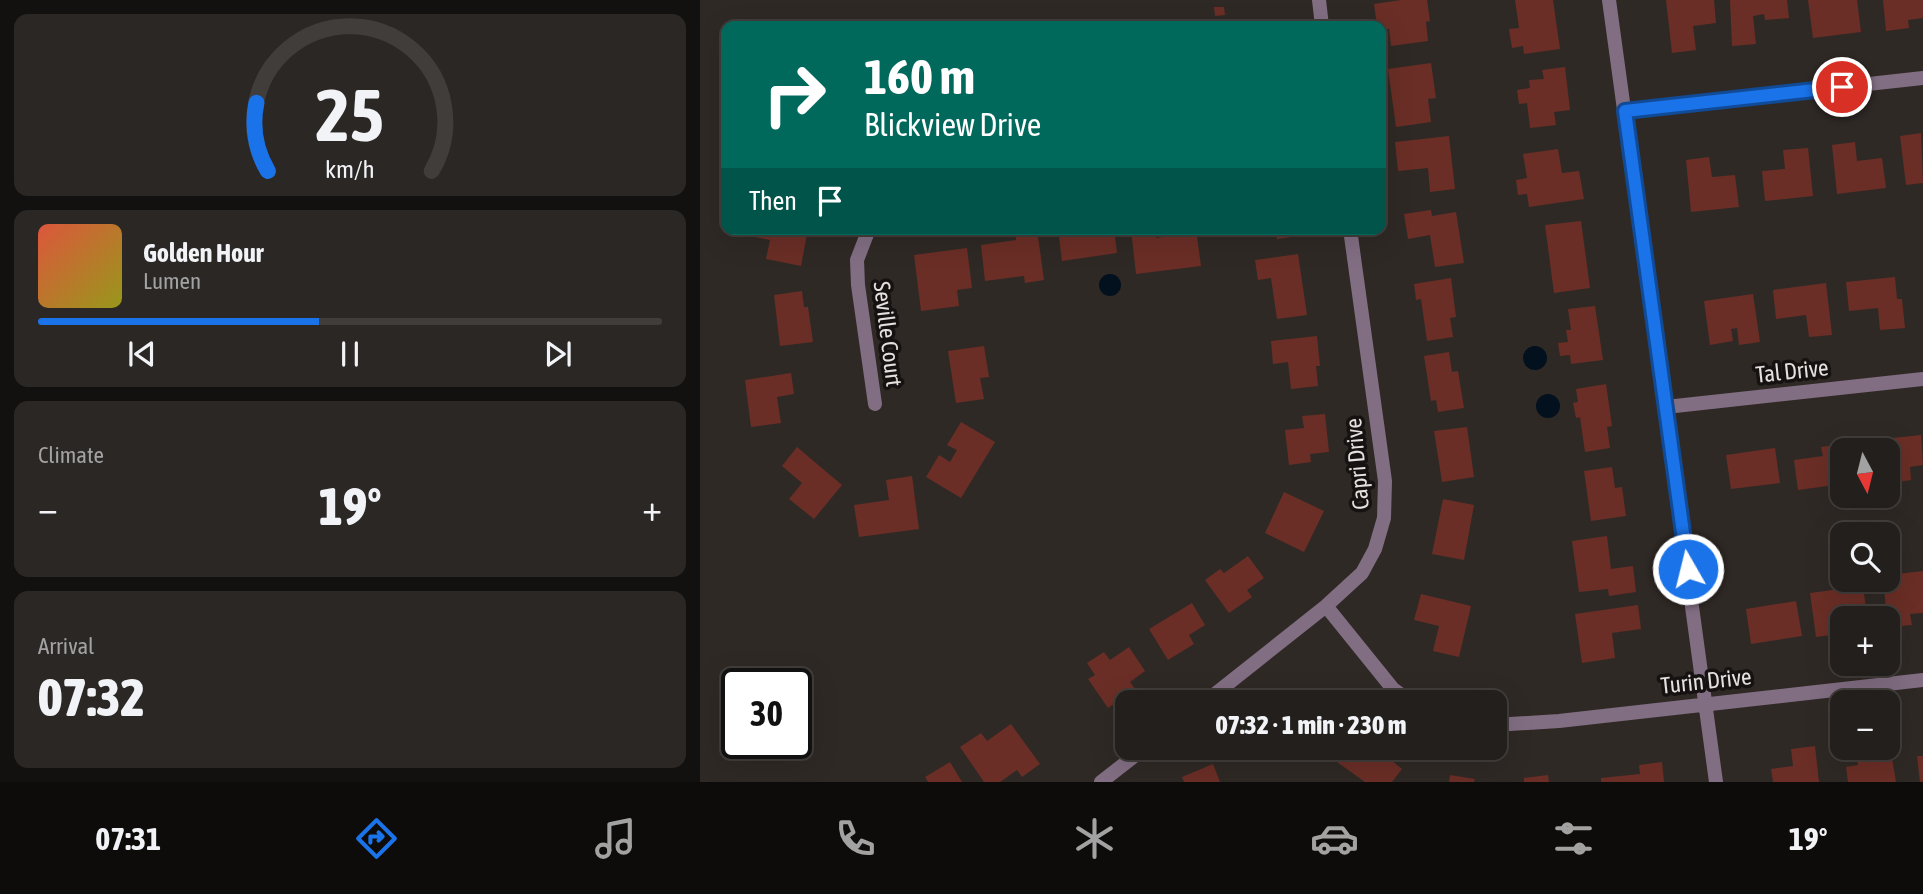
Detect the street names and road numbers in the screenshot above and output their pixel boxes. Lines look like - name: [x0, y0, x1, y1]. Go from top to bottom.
- street label: Seville Court: [869, 280, 907, 388]
- street label: Tal Drive: [1754, 354, 1830, 388]
- street label: Capri Drive: [1340, 417, 1374, 511]
- street label: Turin Drive: [1659, 663, 1753, 699]

